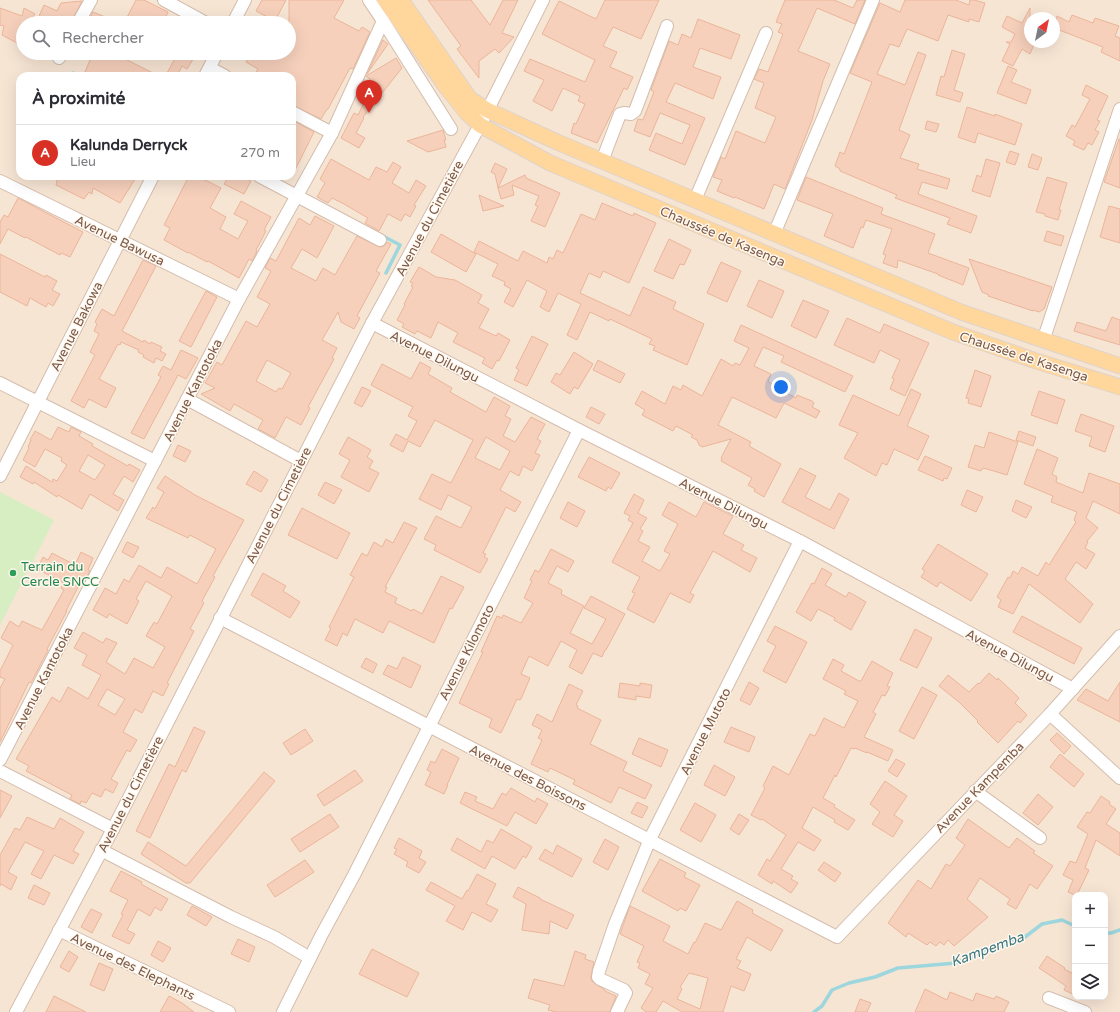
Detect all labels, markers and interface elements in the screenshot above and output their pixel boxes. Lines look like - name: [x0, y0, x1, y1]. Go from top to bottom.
- north arrow: [1024, 12, 1060, 48]
- search box: [16, 16, 296, 60]
- icon: search: [30, 27, 52, 49]
- text: Rechercher: [62, 29, 144, 47]
- pin: A: [356, 80, 382, 113]
- text: À proximité: [32, 88, 125, 109]
- text: Kalunda Derryck: [70, 136, 187, 154]
- text: A: [40, 145, 50, 161]
- text: 270 m: [240, 145, 280, 161]
- text: Lieu: [70, 154, 96, 170]
- street label: Avenue du Cimetière: [393, 158, 467, 279]
- street label: Chaussée de Kasenga: [657, 203, 788, 271]
- street label: Avenue Bawusa: [72, 212, 167, 270]
- street label: Avenue Bakowa: [47, 279, 106, 374]
- street label: Avenue Dilungu: [387, 328, 482, 386]
- street label: Chaussée de Kasenga: [957, 329, 1090, 385]
- street label: Avenue Kantotoka: [160, 336, 226, 445]
- your location: [771, 377, 791, 397]
- street label: Avenue du Cimetière: [243, 444, 315, 566]
- street label: Avenue Dilungu: [676, 475, 771, 533]
- place label: Terrain du Cercle SNCC: [21, 559, 99, 590]
- marker: Terrain du Cercle SNCC: [8, 568, 18, 578]
- street label: Avenue Kilomoto: [436, 602, 498, 703]
- street label: Avenue Kantotoka: [11, 624, 77, 733]
- street label: Avenue Dilungu: [963, 626, 1057, 686]
- street label: Avenue Mutoto: [677, 685, 735, 778]
- street label: Avenue du Cimetière: [95, 733, 167, 855]
- street label: Avenue Kampemba: [932, 739, 1027, 837]
- street label: Avenue des Boissons: [466, 741, 589, 814]
- map controls: [1072, 892, 1108, 1000]
- button: +: [1072, 892, 1108, 928]
- water label: Kampemba: [948, 928, 1027, 971]
- button: −: [1072, 928, 1108, 964]
- street label: Avenue des Elephants: [68, 930, 197, 1004]
- button: layers: [1072, 964, 1108, 1000]

